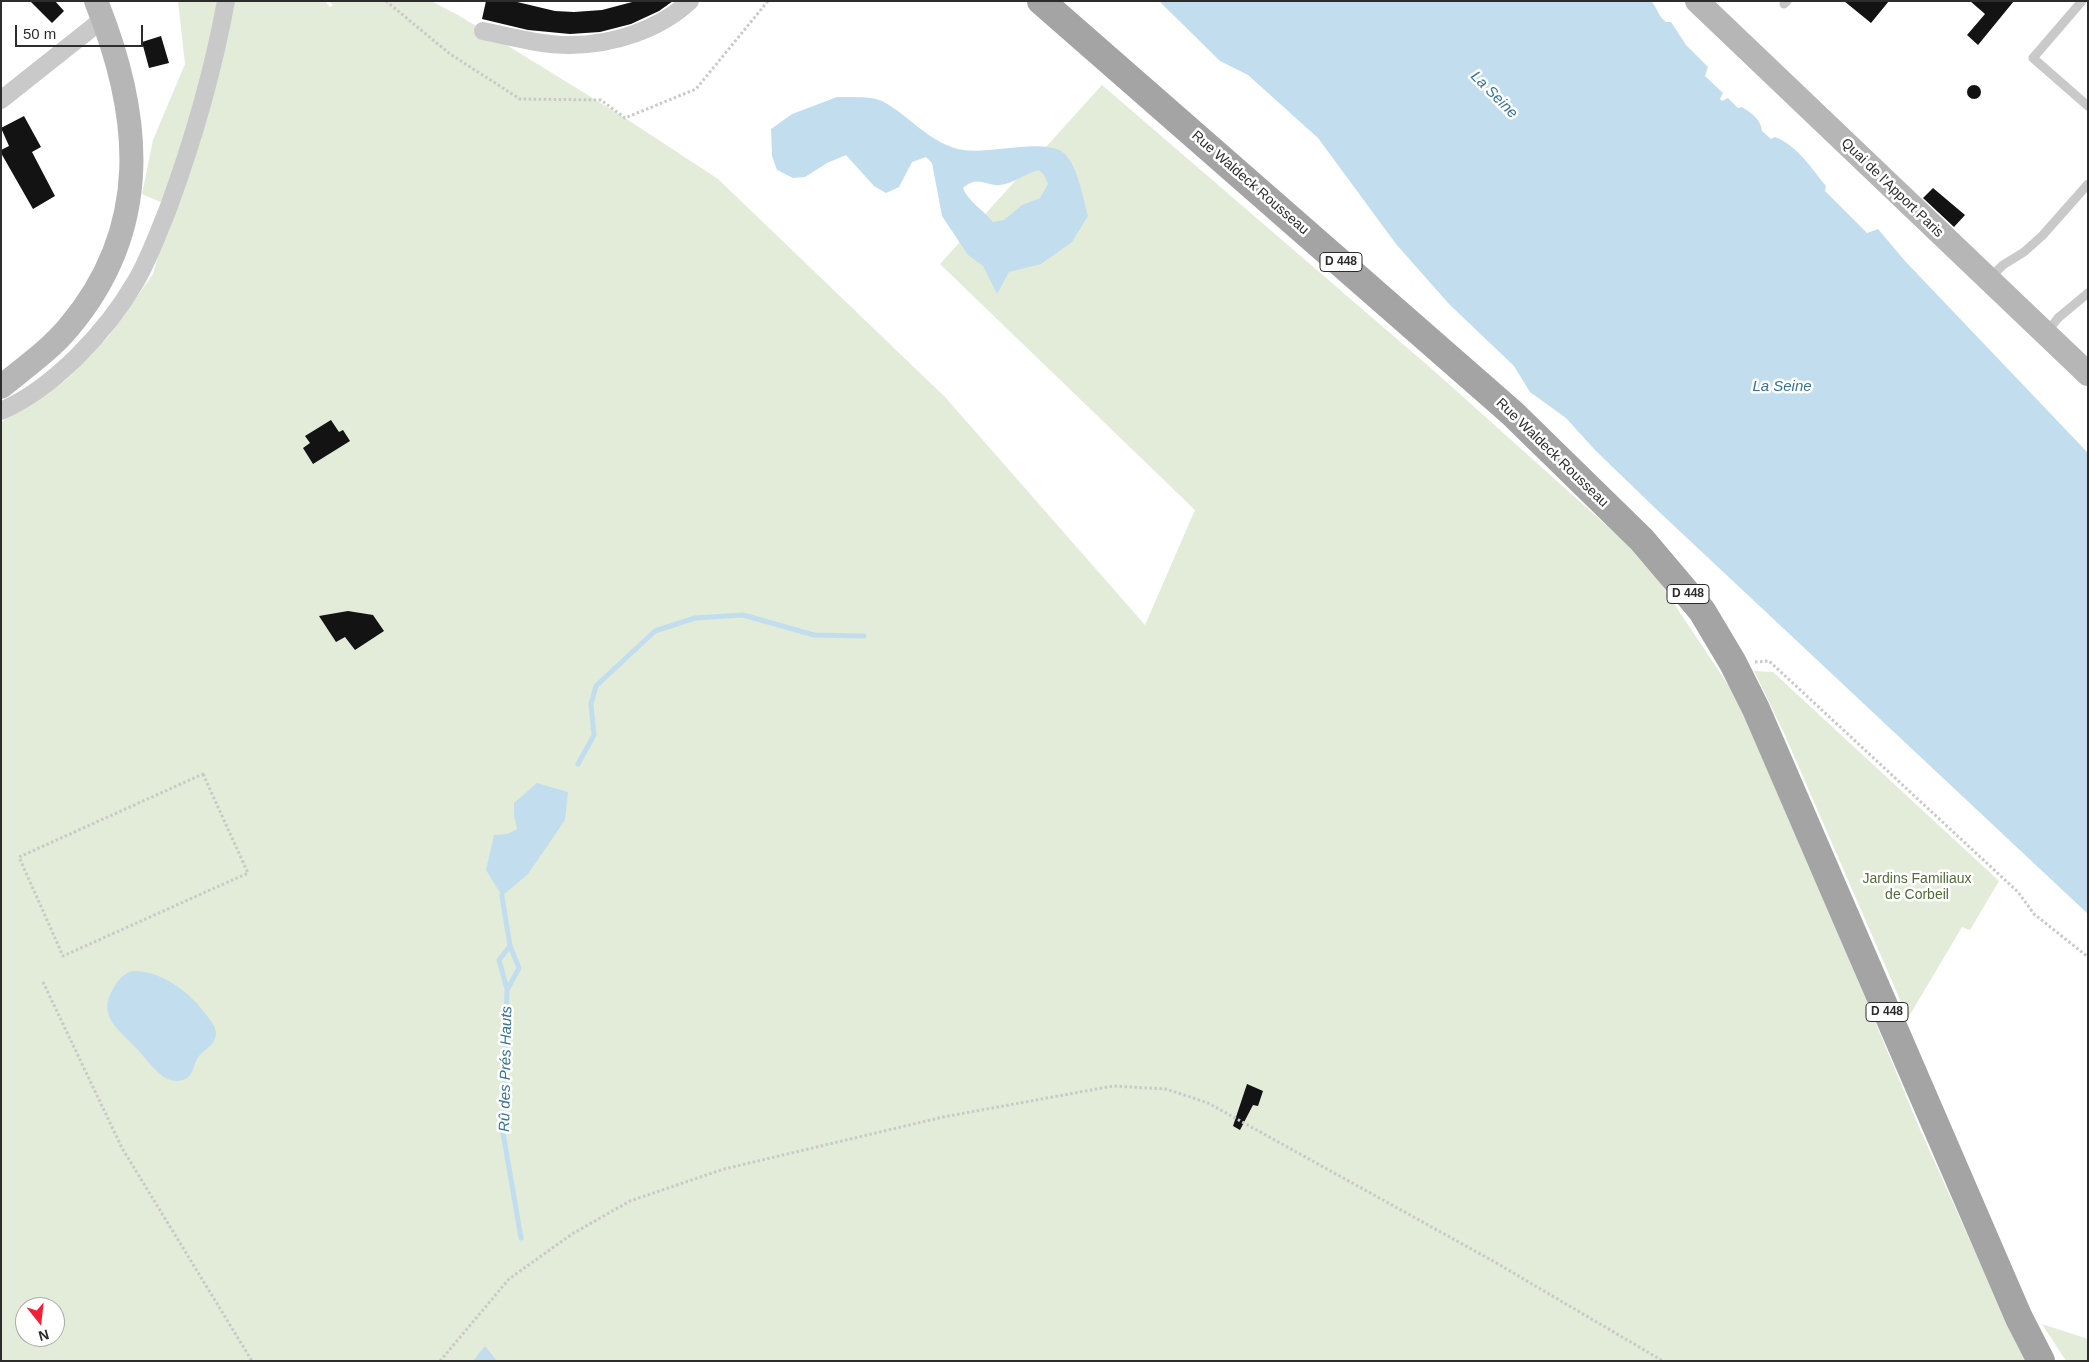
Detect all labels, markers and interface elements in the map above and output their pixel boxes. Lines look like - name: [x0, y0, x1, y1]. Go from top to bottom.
- scale bar: [18, 15, 145, 47]
- text: 50 m: [23, 25, 56, 42]
- water label: La Seine: [1467, 68, 1521, 122]
- street label: Rue Waldeck Rousseau: [1188, 128, 1312, 238]
- street label: Quai de l'Apport Paris: [1837, 135, 1947, 241]
- road number: D 448: [1320, 252, 1362, 272]
- water label: La Seine: [1752, 378, 1812, 396]
- street label: Rue Waldeck Rousseau: [1492, 395, 1612, 511]
- road number: D 448: [1667, 584, 1709, 604]
- park label: Jardins Familiaux de Corbeil: [1863, 871, 1971, 904]
- road number: D 448: [1866, 1002, 1908, 1022]
- water label: Rû des Prés Hauts: [496, 1006, 516, 1132]
- north arrow: [15, 1297, 65, 1347]
- text: N: [37, 1326, 51, 1345]

